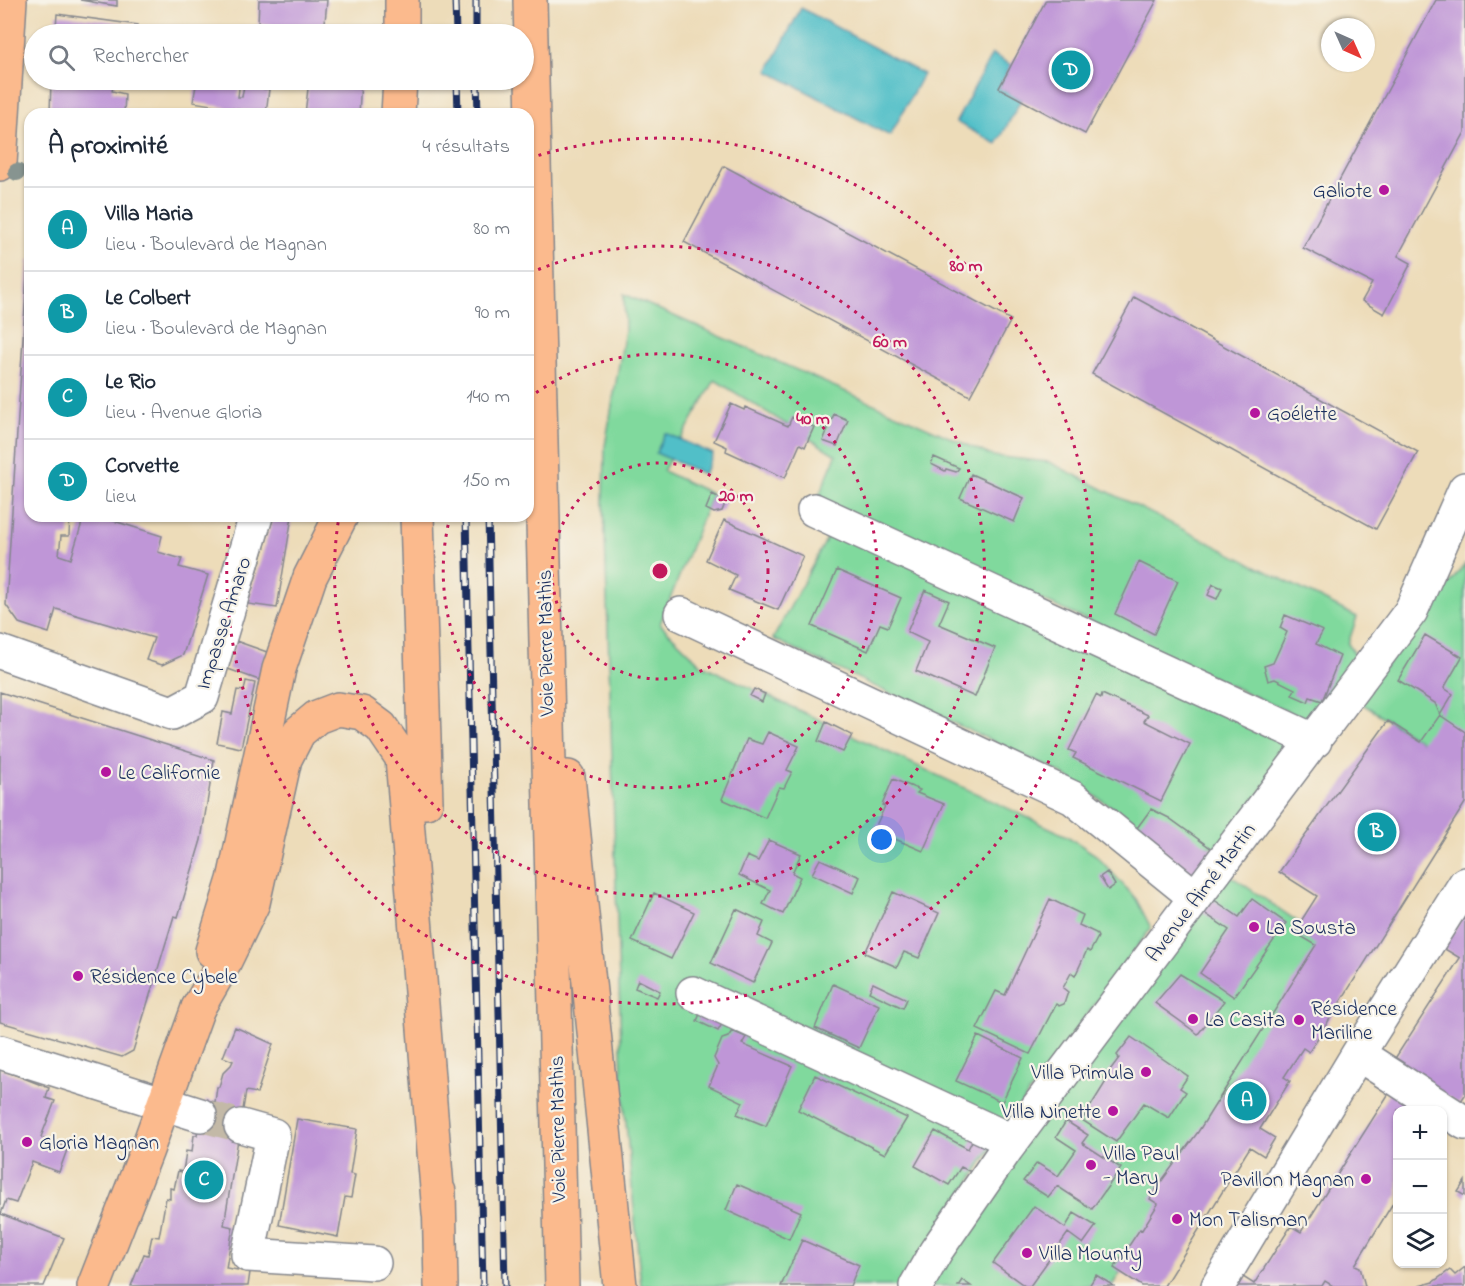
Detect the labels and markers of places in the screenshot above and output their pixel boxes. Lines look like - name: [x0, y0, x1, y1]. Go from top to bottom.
- pin: D: [1052, 48, 1090, 92]
- place label: Galiote: [1313, 177, 1373, 207]
- marker: Galiote: [1377, 183, 1391, 197]
- place label: Goélette: [1267, 400, 1338, 430]
- marker: Goélette: [1248, 406, 1262, 420]
- centre of rings: [650, 561, 670, 581]
- place label: Le Californie: [118, 759, 221, 789]
- marker: Le Californie: [99, 765, 113, 779]
- pin: B: [1358, 810, 1396, 854]
- place label: La Sousta: [1266, 914, 1356, 944]
- marker: La Sousta: [1247, 920, 1261, 934]
- place label: Résidence Cybele: [90, 963, 238, 995]
- marker: Résidence Cybele: [71, 969, 85, 983]
- place label: Résidence Mariline: [1311, 995, 1397, 1049]
- place label: La Casita: [1205, 1006, 1285, 1036]
- marker: La Casita: [1186, 1012, 1200, 1026]
- marker: Résidence Mariline: [1292, 1013, 1306, 1027]
- place label: Villa Primula: [1030, 1059, 1134, 1089]
- marker: Villa Primula: [1139, 1065, 1153, 1079]
- pin: A: [1228, 1078, 1266, 1124]
- place label: Villa Ninette: [1000, 1098, 1102, 1128]
- marker: Villa Ninette: [1106, 1104, 1120, 1118]
- place label: Gloria Magnan: [39, 1129, 159, 1161]
- marker: Gloria Magnan: [20, 1135, 34, 1149]
- place label: Villa Paul - Mary: [1102, 1140, 1179, 1196]
- pin: C: [184, 1158, 224, 1202]
- marker: Villa Paul - Mary: [1084, 1158, 1098, 1172]
- place label: Pavillon Magnan: [1221, 1166, 1354, 1198]
- marker: Pavillon Magnan: [1359, 1172, 1373, 1186]
- place label: Mon Talisman: [1189, 1206, 1308, 1236]
- marker: Mon Talisman: [1170, 1212, 1184, 1226]
- place label: Villa Mounty: [1038, 1240, 1142, 1272]
- marker: Villa Mounty: [1020, 1246, 1034, 1260]

